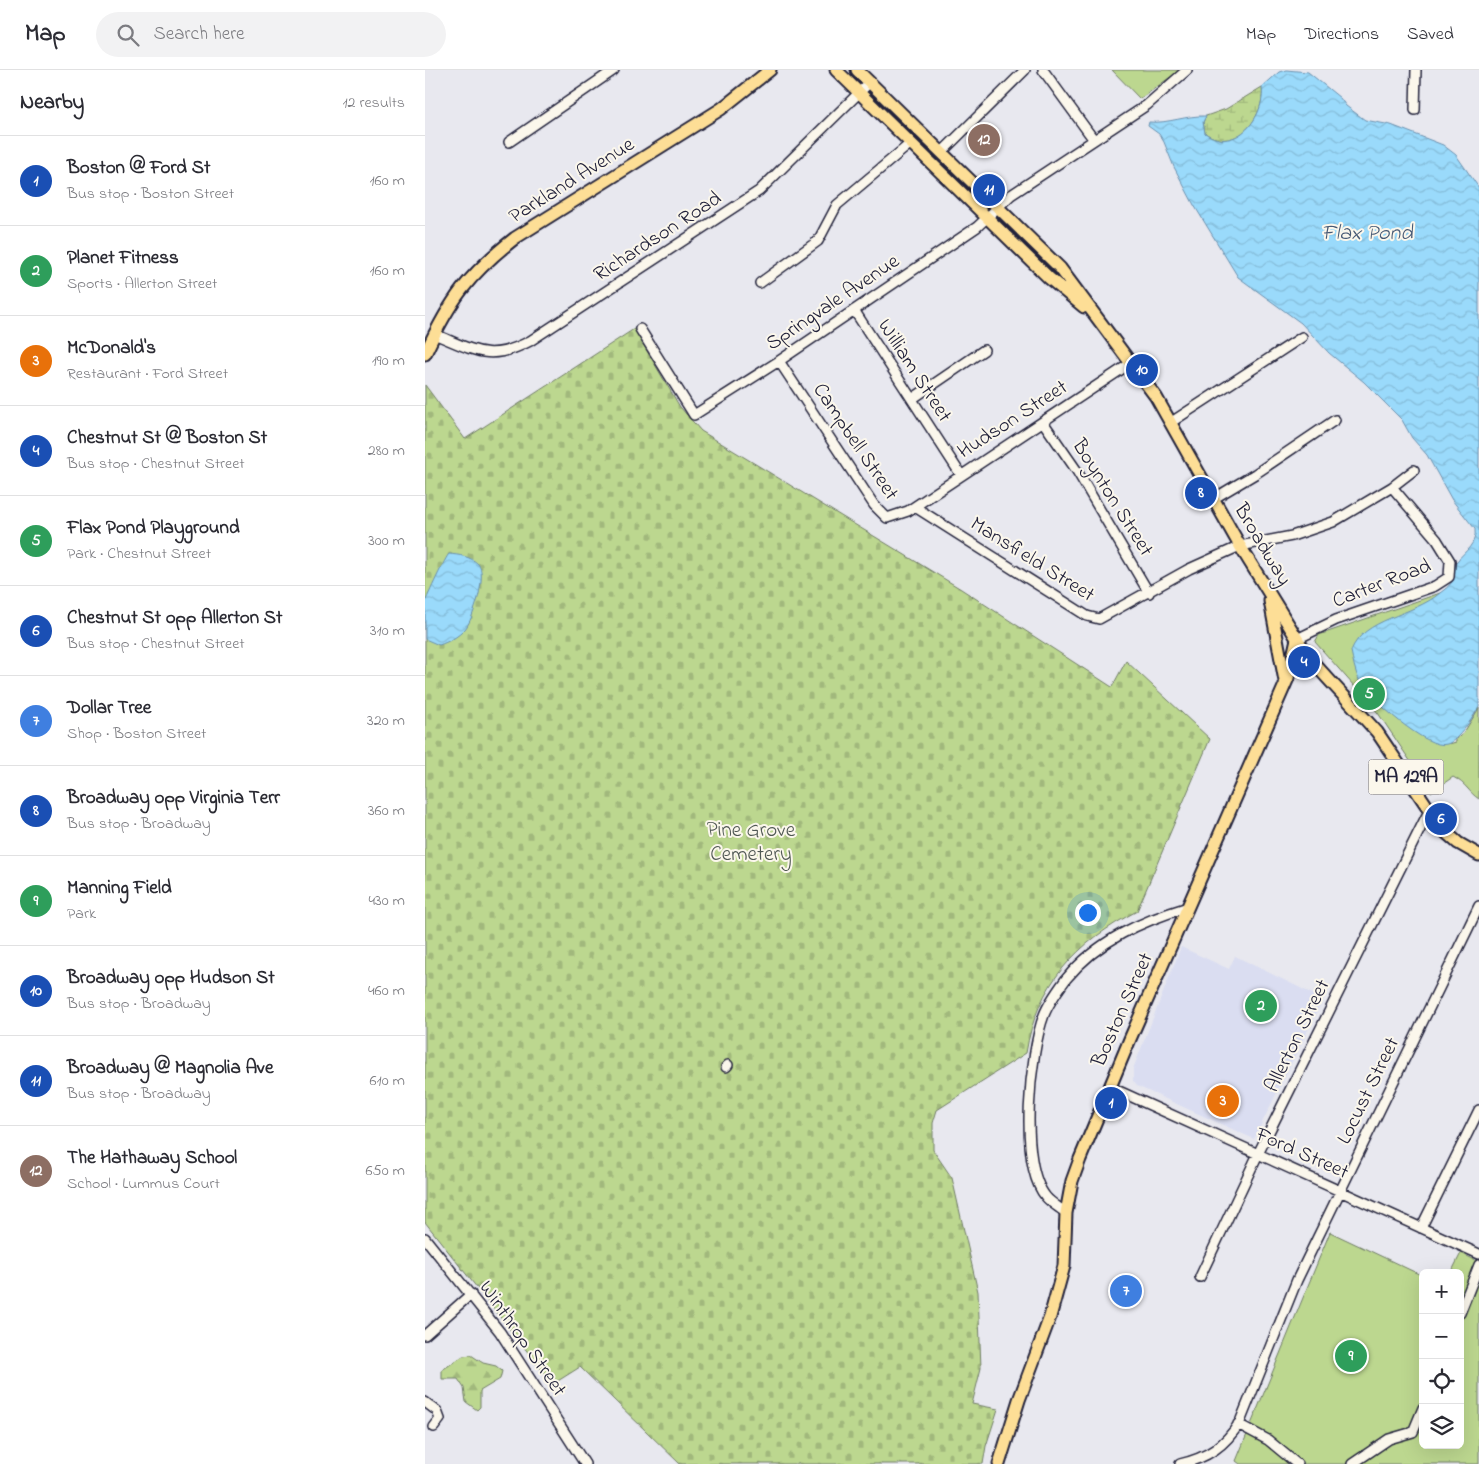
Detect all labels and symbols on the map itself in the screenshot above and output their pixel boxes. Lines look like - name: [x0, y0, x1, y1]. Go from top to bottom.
- pin: 12: [968, 121, 1000, 159]
- street label: Parkland Avenue: [503, 130, 641, 232]
- pin: 11: [973, 171, 1005, 209]
- street label: Richardson Road: [588, 184, 728, 290]
- water label: Flax Pond: [1321, 218, 1414, 250]
- street label: Springvale Avenue: [760, 247, 907, 361]
- street label: William Street: [869, 313, 959, 429]
- pin: 10: [1126, 351, 1158, 389]
- street label: Hudson Street: [952, 373, 1074, 467]
- street label: Campbell Street: [805, 377, 905, 507]
- street label: Boynton Street: [1062, 433, 1160, 564]
- pin: 8: [1185, 474, 1217, 512]
- street label: Broadway: [1223, 497, 1298, 593]
- street label: Mansfield Street: [964, 510, 1100, 610]
- street label: Carter Road: [1328, 551, 1436, 617]
- pin: 4: [1288, 643, 1320, 681]
- pin: 5: [1353, 675, 1385, 713]
- road number: MA 129A: [1369, 760, 1443, 794]
- pin: 6: [1425, 800, 1457, 838]
- park label: Pine Grove Cemetery: [707, 816, 796, 872]
- your location: [1075, 900, 1101, 926]
- street label: Boston Street: [1084, 948, 1162, 1073]
- street label: Allerton Street: [1258, 974, 1338, 1098]
- pin: 2: [1245, 987, 1277, 1025]
- street label: Locust Street: [1330, 1032, 1408, 1150]
- pin: 3: [1207, 1082, 1239, 1120]
- pin: 1: [1095, 1084, 1127, 1122]
- street label: Ford Street: [1250, 1120, 1353, 1188]
- pin: 7: [1110, 1272, 1142, 1310]
- street label: Winthrop Street: [471, 1275, 573, 1403]
- pin: 9: [1335, 1337, 1367, 1375]

